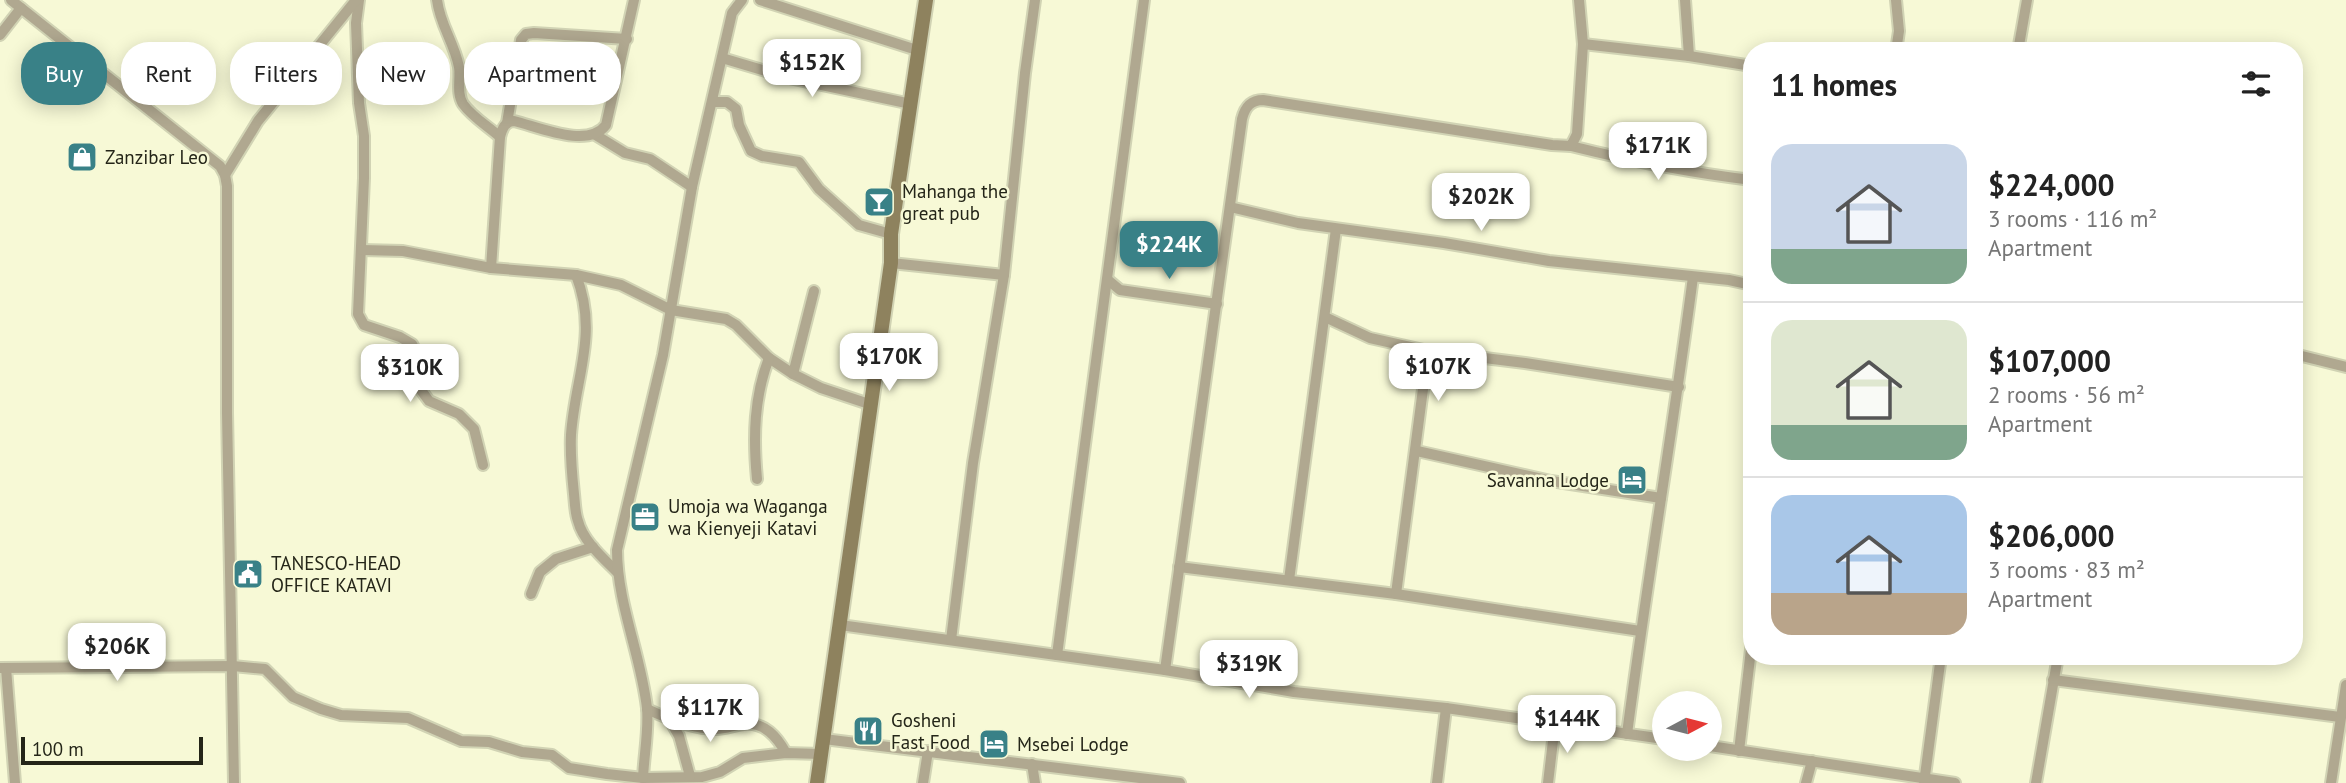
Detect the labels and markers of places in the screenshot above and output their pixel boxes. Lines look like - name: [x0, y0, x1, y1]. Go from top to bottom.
- pin: $152K: [763, 40, 861, 99]
- pin: $171K: [1609, 122, 1707, 182]
- shop icon: Zanzibar Leo: [65, 140, 99, 174]
- place label: Zanzibar Leo: [105, 145, 208, 169]
- pin: $202K: [1432, 174, 1530, 233]
- place label: Mahanga the great pub: [902, 179, 1008, 225]
- bar icon: Mahanga the great pub: [862, 185, 896, 219]
- pin: $224K: [1120, 222, 1218, 281]
- pin: $170K: [840, 334, 938, 393]
- pin: $310K: [361, 344, 459, 404]
- pin: $107K: [1389, 344, 1487, 403]
- hotel icon: Savanna Lodge: [1615, 463, 1649, 497]
- place label: Savanna Lodge: [1487, 468, 1609, 492]
- place label: Umoja wa Waganga wa Kienyeji Katavi: [668, 494, 828, 540]
- office icon: Umoja wa Waganga wa Kienyeji Katavi: [628, 500, 662, 534]
- place label: TANESCO-HEAD OFFICE KATAVI: [271, 551, 401, 597]
- public building icon: TANESCO-HEAD OFFICE KATAVI: [231, 557, 265, 591]
- pin: $206K: [68, 624, 166, 683]
- pin: $319K: [1200, 640, 1298, 700]
- pin: $117K: [661, 684, 759, 744]
- pin: $144K: [1518, 696, 1616, 755]
- place label: Gosheni Fast Food: [891, 708, 970, 754]
- restaurant icon: Gosheni Fast Food: [851, 714, 885, 748]
- hotel icon: Msebei Lodge: [977, 727, 1011, 761]
- place label: Msebei Lodge: [1017, 732, 1129, 756]

